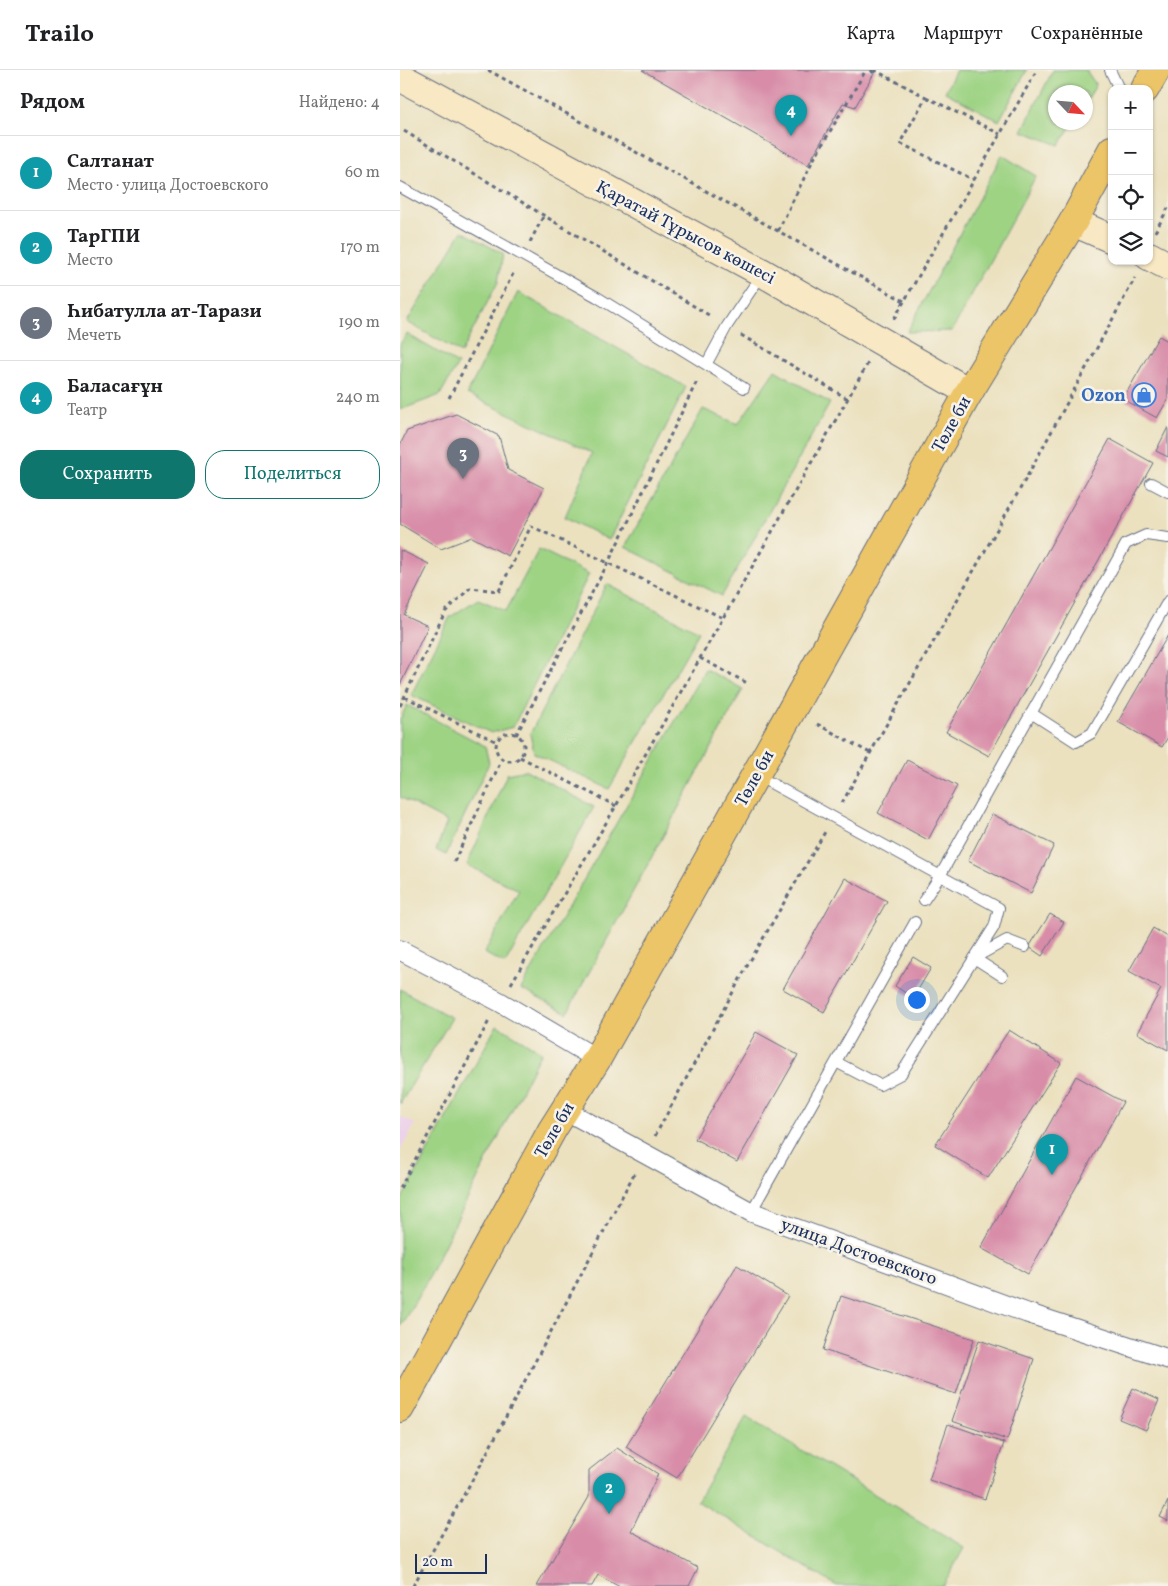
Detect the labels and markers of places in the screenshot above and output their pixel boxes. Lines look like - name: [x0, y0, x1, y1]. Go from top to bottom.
- pin: 4: [775, 95, 807, 136]
- shop icon: Ozon: [1131, 382, 1157, 408]
- place label: Ozon: [1081, 384, 1126, 409]
- pin: 3: [447, 438, 479, 479]
- pin: 1: [1036, 1134, 1068, 1175]
- pin: 2: [593, 1473, 625, 1514]

